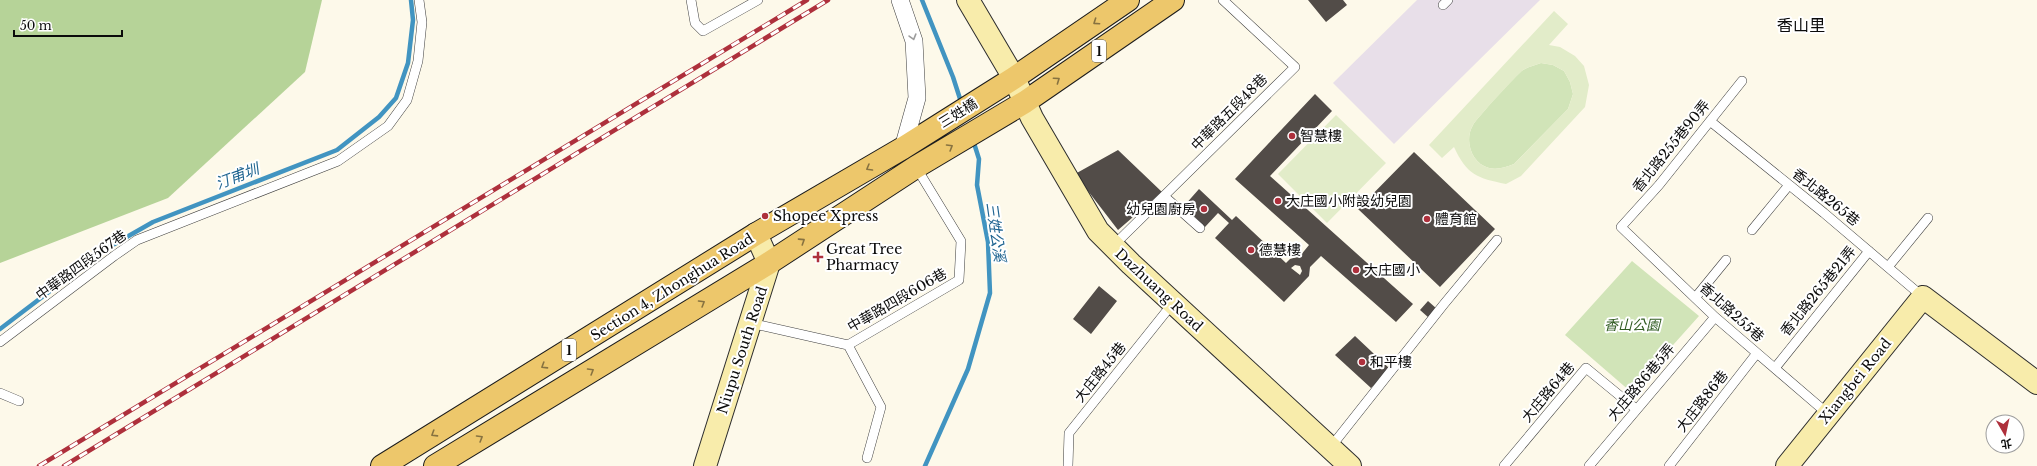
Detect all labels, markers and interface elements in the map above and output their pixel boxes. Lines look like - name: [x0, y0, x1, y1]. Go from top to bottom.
- scale bar: [14, 12, 122, 38]
- district label: 香山里: [1777, 15, 1825, 35]
- one-way arrow: [1093, 17, 1100, 25]
- text: 50 m: [20, 18, 52, 33]
- one-way arrow: [908, 34, 916, 40]
- road number: 1: [1092, 40, 1106, 62]
- street label: 中華路五段48巷: [1187, 70, 1271, 154]
- one-way arrow: [1053, 77, 1060, 85]
- street label: 三姓橋: [935, 94, 981, 132]
- street label: 香北路255巷90弄: [1628, 96, 1714, 196]
- place label: 智慧樓: [1300, 127, 1342, 145]
- marker: 智慧樓: [1287, 131, 1297, 141]
- one-way arrow: [946, 144, 953, 151]
- water label: 汀甫圳: [213, 158, 263, 193]
- one-way arrow: [866, 164, 873, 171]
- street label: 香北路265巷: [1789, 164, 1863, 230]
- place label: 大庄國小附設幼兒園: [1286, 192, 1412, 210]
- marker: 大庄國小附設幼兒園: [1273, 196, 1283, 206]
- place label: 幼兒園廚房: [1126, 200, 1196, 218]
- water label: 三姓公溪: [982, 201, 1010, 265]
- marker: 幼兒園廚房: [1199, 204, 1209, 214]
- place label: Shopee Xpress: [773, 207, 878, 225]
- place label: 體育館: [1435, 210, 1477, 228]
- marker: Shopee Xpress: [760, 211, 770, 221]
- marker: 體育館: [1422, 214, 1432, 224]
- street label: 中華路四段567巷: [32, 226, 130, 304]
- street label: Section 4, Zhonghua Road: [587, 229, 757, 345]
- one-way arrow: [798, 239, 805, 246]
- place label: Great Tree Pharmacy: [826, 240, 902, 274]
- place label: 德慧樓: [1259, 241, 1301, 259]
- street label: 香北路265巷21弄: [1776, 242, 1860, 340]
- street label: Dazhuang Road: [1111, 245, 1207, 336]
- marker: 德慧樓: [1246, 245, 1256, 255]
- marker: Great Tree Pharmacy: [813, 252, 823, 262]
- place label: 大庄國小: [1364, 261, 1420, 279]
- street label: 中華路四段606巷: [844, 264, 950, 336]
- marker: 大庄國小: [1351, 265, 1361, 275]
- street label: 香北路255巷: [1696, 278, 1768, 346]
- street label: Niupu South Road: [713, 283, 771, 416]
- one-way arrow: [698, 301, 705, 308]
- park label: 香山公園: [1604, 316, 1662, 334]
- street label: Xiangbei Road: [1815, 334, 1895, 428]
- street label: 大庄路45巷: [1070, 338, 1130, 406]
- road number: 1: [562, 339, 576, 361]
- street label: 大庄路86巷5弄: [1603, 340, 1679, 424]
- place label: 和平樓: [1370, 353, 1412, 371]
- marker: 和平樓: [1357, 357, 1367, 367]
- street label: 大庄路64巷: [1518, 358, 1578, 426]
- one-way arrow: [542, 361, 549, 368]
- street label: 大庄路86巷: [1672, 366, 1732, 436]
- one-way arrow: [587, 368, 594, 376]
- north arrow: [1985, 414, 2025, 454]
- one-way arrow: [431, 429, 438, 437]
- one-way arrow: [476, 436, 483, 443]
- text: 北: [2000, 436, 2013, 452]

